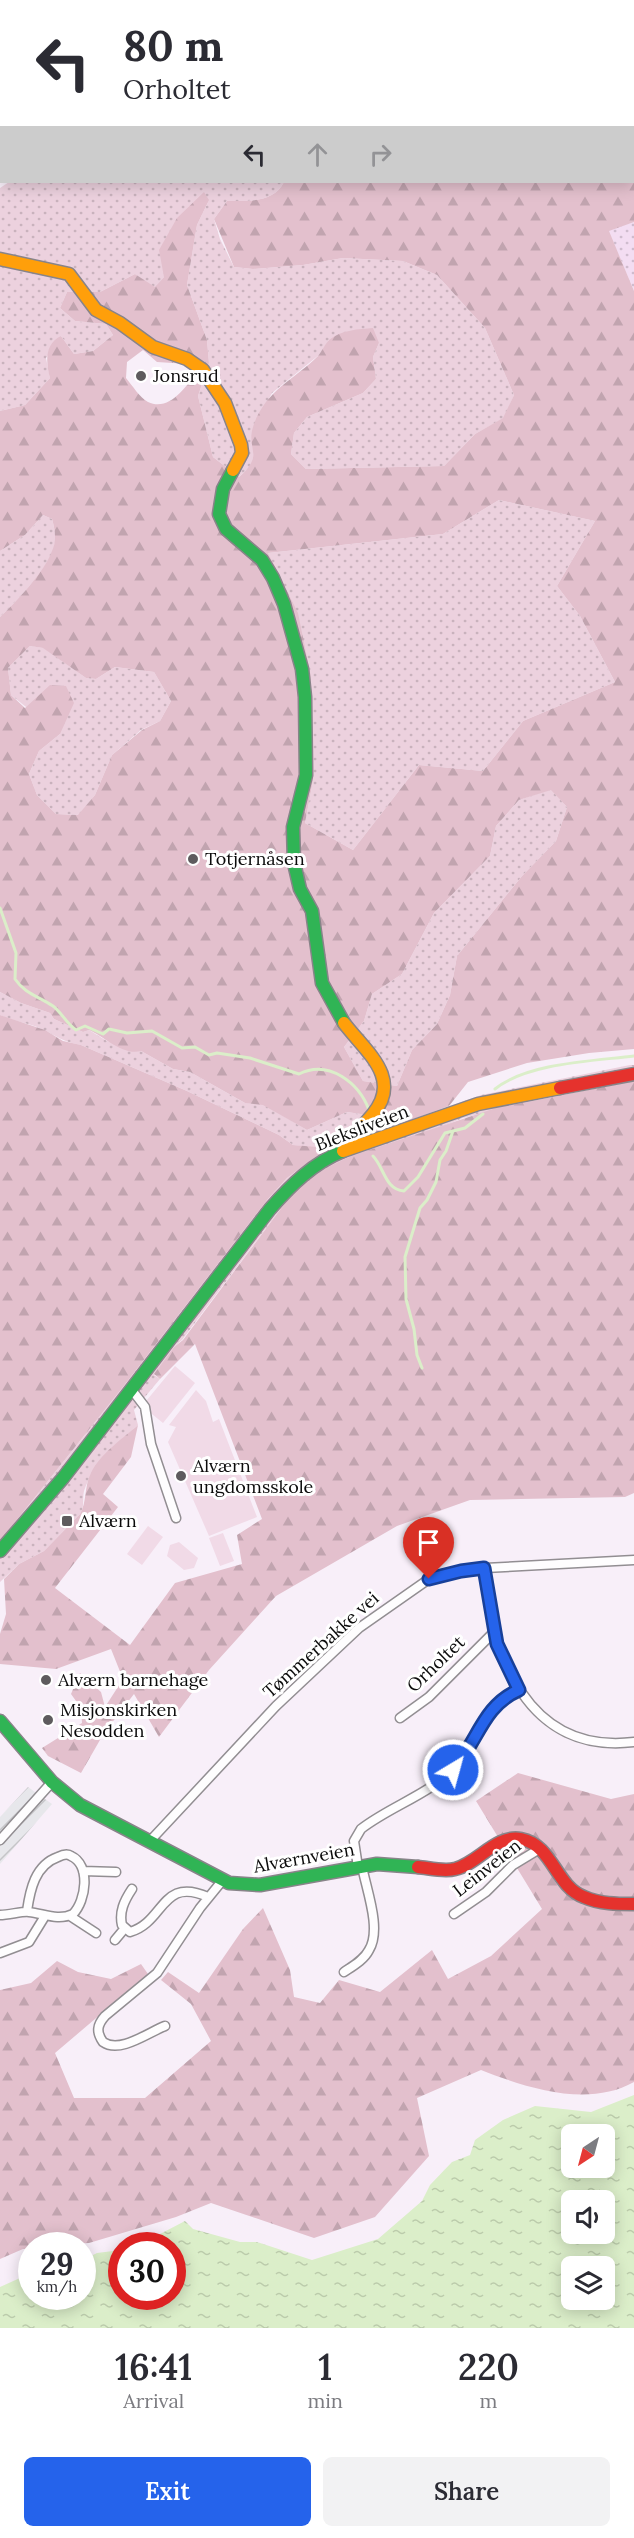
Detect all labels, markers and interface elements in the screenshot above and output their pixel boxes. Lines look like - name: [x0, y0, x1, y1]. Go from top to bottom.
- text: 80 m: [123, 19, 223, 73]
- icon: left: [24, 24, 102, 102]
- text: Orholtet: [123, 72, 231, 106]
- icon: left: [238, 138, 271, 171]
- icon: ahead: [301, 138, 334, 171]
- icon: right: [364, 138, 397, 171]
- place label: Jonsrud: [152, 364, 219, 387]
- marker: Jonsrud: [134, 369, 148, 383]
- place label: Totjernåsen: [205, 847, 305, 870]
- marker: Totjernåsen: [186, 852, 200, 866]
- street label: Bleksliveien: [312, 1099, 412, 1156]
- place label: Alværn ungdomsskole: [192, 1454, 314, 1498]
- marker: Alværn ungdomsskole: [174, 1469, 188, 1483]
- place label: Alværn: [78, 1509, 137, 1532]
- marker: Alværn: [60, 1514, 74, 1528]
- pin: [403, 1517, 454, 1579]
- icon: arrive: [412, 1526, 445, 1559]
- street label: Tømmerbakke vei: [258, 1587, 383, 1703]
- street label: Orholtet: [402, 1630, 469, 1697]
- place label: Alværn barnehage: [57, 1668, 209, 1691]
- marker: Alværn barnehage: [39, 1673, 53, 1687]
- place label: Misjonskirken Nesodden: [60, 1698, 177, 1742]
- marker: Misjonskirken Nesodden: [41, 1713, 55, 1727]
- position arrow: [421, 1738, 485, 1802]
- street label: Leinveien: [448, 1834, 525, 1901]
- street label: Alværnveien: [251, 1837, 356, 1878]
- north arrow: [561, 2124, 615, 2178]
- map controls: [561, 2124, 615, 2310]
- button: sound: [561, 2190, 615, 2244]
- speed limit sign: 30: [108, 2232, 186, 2310]
- text: 29: [40, 2245, 74, 2283]
- button: layers: [561, 2256, 615, 2310]
- text: km/h: [37, 2277, 77, 2296]
- text: 16:41: [115, 2344, 192, 2390]
- text: 1: [318, 2344, 332, 2390]
- text: 220: [458, 2344, 519, 2390]
- text: Arrival: [123, 2388, 184, 2413]
- text: min: [307, 2388, 343, 2413]
- text: m: [480, 2388, 497, 2413]
- button: Exit: [24, 2457, 311, 2526]
- button: Share: [323, 2457, 610, 2526]

